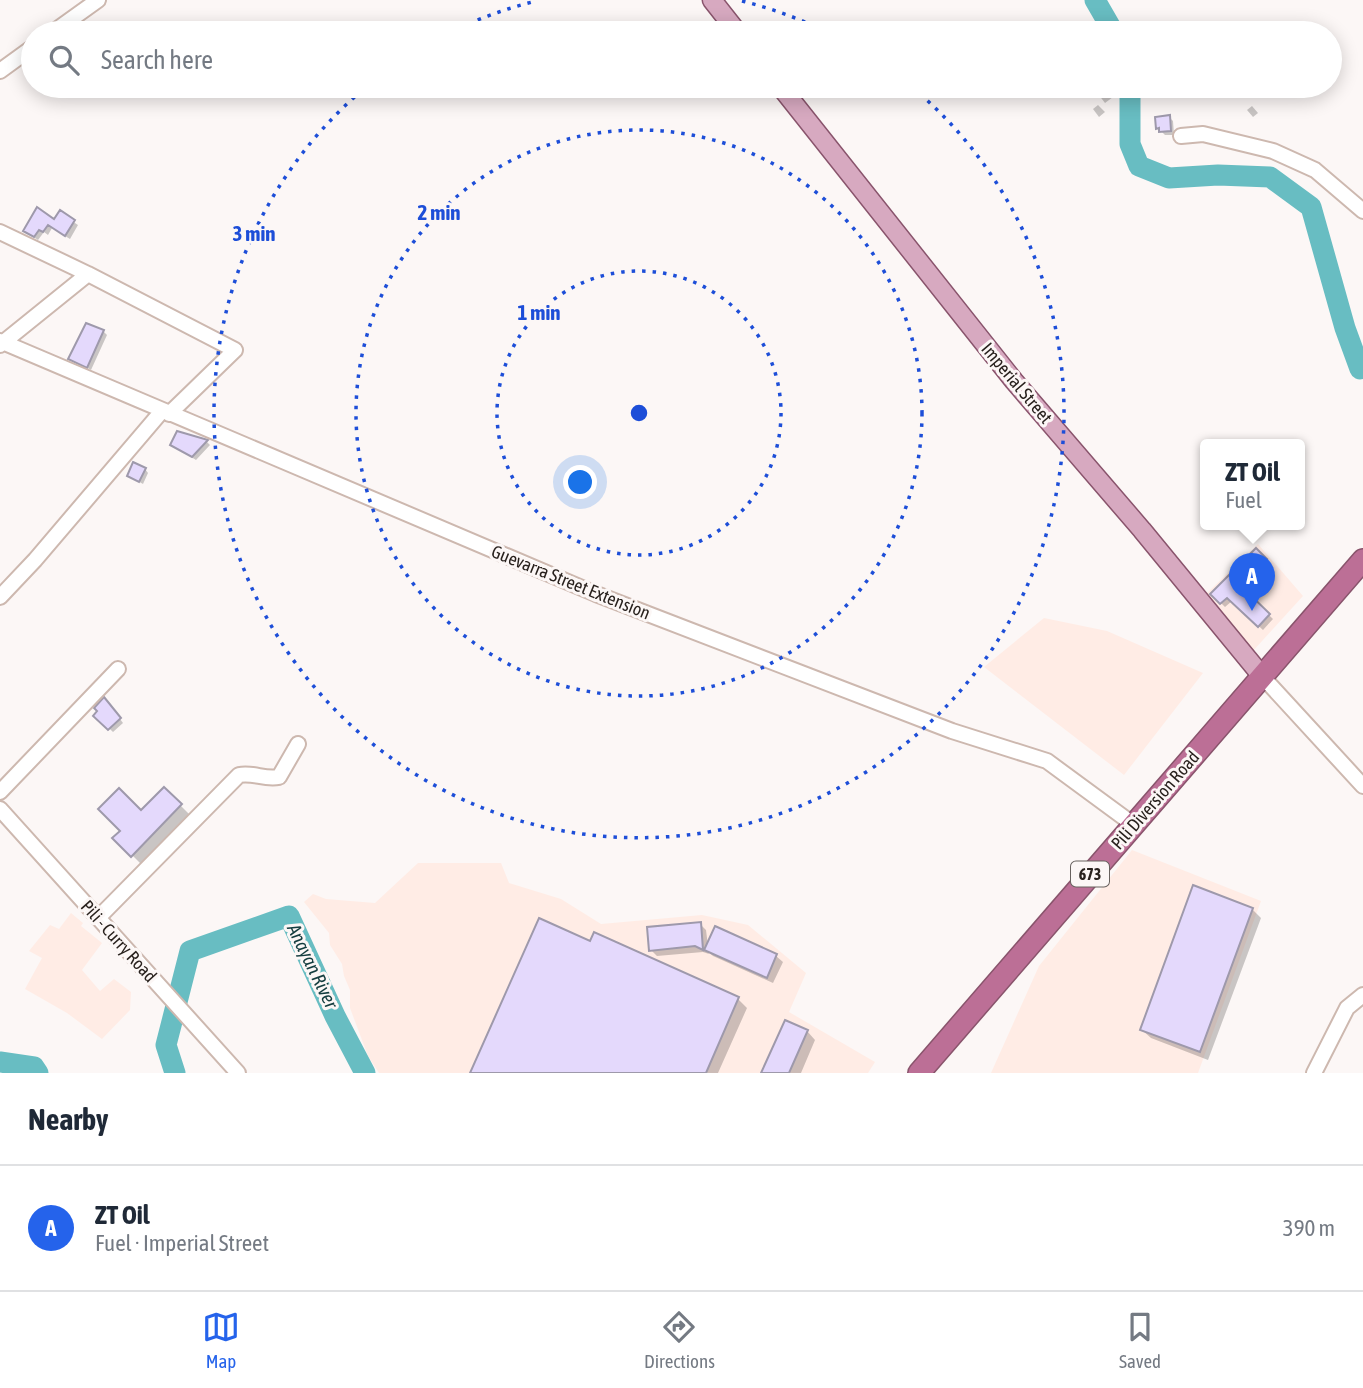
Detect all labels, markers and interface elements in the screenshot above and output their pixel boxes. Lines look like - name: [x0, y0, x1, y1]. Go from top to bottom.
- search box: [21, 21, 1342, 98]
- icon: search: [45, 41, 83, 79]
- text: Search here: [101, 45, 213, 75]
- text: 2 min: [418, 200, 460, 224]
- text: 3 min: [233, 221, 275, 245]
- text: 1 min: [518, 300, 560, 324]
- street label: Imperial Street: [977, 338, 1057, 428]
- centre of rings: [627, 401, 651, 425]
- popup: [1200, 439, 1305, 530]
- text: ZT Oil: [1225, 457, 1280, 487]
- your location: [563, 465, 597, 499]
- text: Fuel: [1225, 487, 1262, 513]
- street label: Guevarra Street Extension: [489, 541, 653, 623]
- pin: A: [1229, 553, 1275, 611]
- street label: Pili Diversion Road: [1107, 747, 1203, 853]
- road number: 673: [1071, 862, 1109, 887]
- street label: Pili - Curry Road: [77, 896, 161, 986]
- water label: Anayan River: [283, 919, 344, 1013]
- text: Nearby: [28, 1102, 108, 1136]
- text: ZT Oil: [95, 1200, 150, 1230]
- text: A: [45, 1215, 57, 1241]
- text: 390 m: [1283, 1215, 1335, 1241]
- text: Fuel · Imperial Street: [95, 1230, 269, 1256]
- tab: Map: [202, 1308, 240, 1372]
- tab: Directions: [644, 1308, 715, 1372]
- tab: Saved: [1119, 1308, 1161, 1372]

